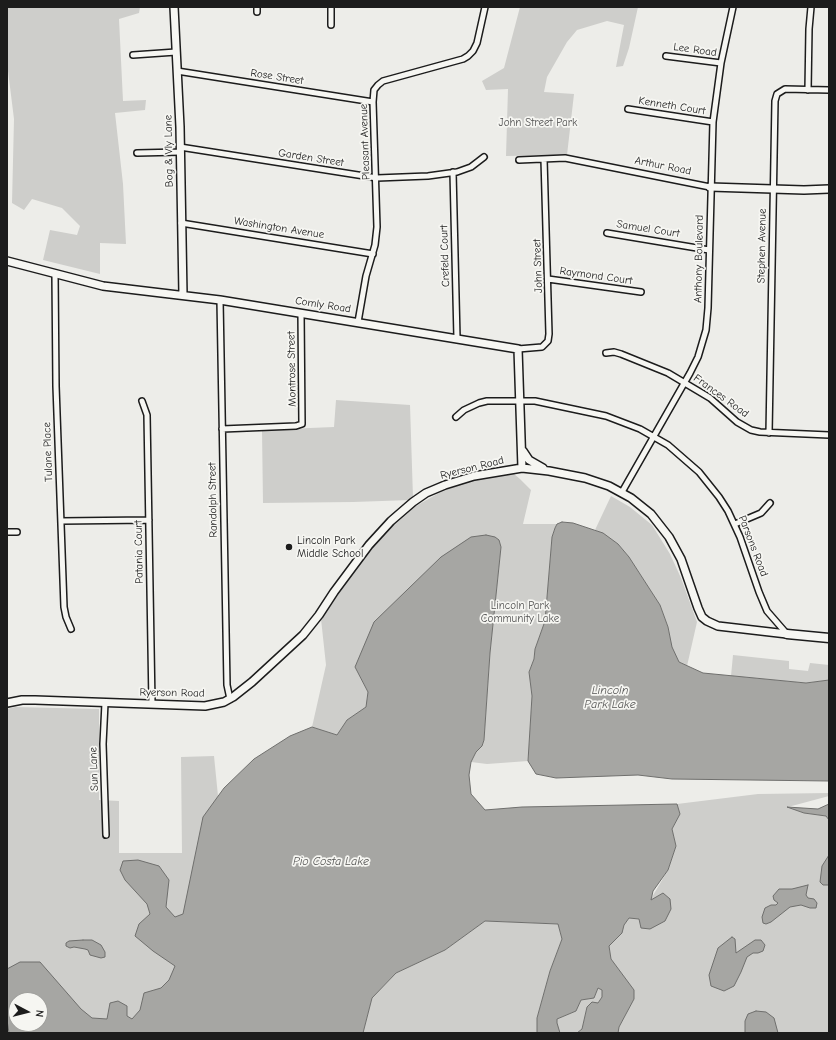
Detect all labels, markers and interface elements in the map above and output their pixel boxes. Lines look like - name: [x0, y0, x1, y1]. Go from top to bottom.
- street label: Lee Road: [672, 40, 718, 60]
- street label: Rose Street: [250, 66, 304, 88]
- street label: Kenneth Court: [637, 94, 707, 118]
- street label: Pleasant Avenue: [357, 104, 373, 180]
- street label: Bog & Vly Lane: [162, 115, 176, 187]
- park label: John Street Park: [499, 116, 577, 130]
- street label: Garden Street: [277, 146, 345, 170]
- street label: Arthur Road: [634, 154, 692, 178]
- street label: Stephen Avenue: [755, 208, 769, 284]
- street label: Washington Avenue: [233, 214, 325, 242]
- street label: Anthony Boulevard: [692, 215, 706, 303]
- street label: Samuel Court: [615, 217, 681, 241]
- street label: Crefeld Court: [437, 225, 453, 287]
- street label: John Street: [530, 239, 546, 293]
- street label: Raymond Court: [559, 264, 633, 288]
- street label: Comly Road: [294, 294, 352, 316]
- street label: Montrose Street: [285, 331, 299, 407]
- street label: Frances Road: [691, 372, 751, 420]
- street label: Tulane Place: [40, 422, 56, 482]
- street label: Ryerson Road: [439, 454, 505, 482]
- street label: Randolph Street: [206, 462, 220, 538]
- street label: Parsons Road: [735, 514, 771, 578]
- street label: Patania Court: [132, 520, 146, 584]
- place label: Lincoln Park Middle School: [297, 534, 363, 560]
- marker: Lincoln Park Middle School: [284, 542, 294, 552]
- park label: Lincoln Park Community Lake: [481, 599, 559, 625]
- water label: Lincoln Park Lake: [584, 684, 636, 712]
- street label: Ryerson Road: [139, 686, 205, 700]
- street label: Sun Lane: [87, 747, 101, 791]
- water label: Pio Costa Lake: [293, 855, 369, 869]
- north arrow: [8, 992, 48, 1032]
- text: N: [33, 1009, 46, 1018]

